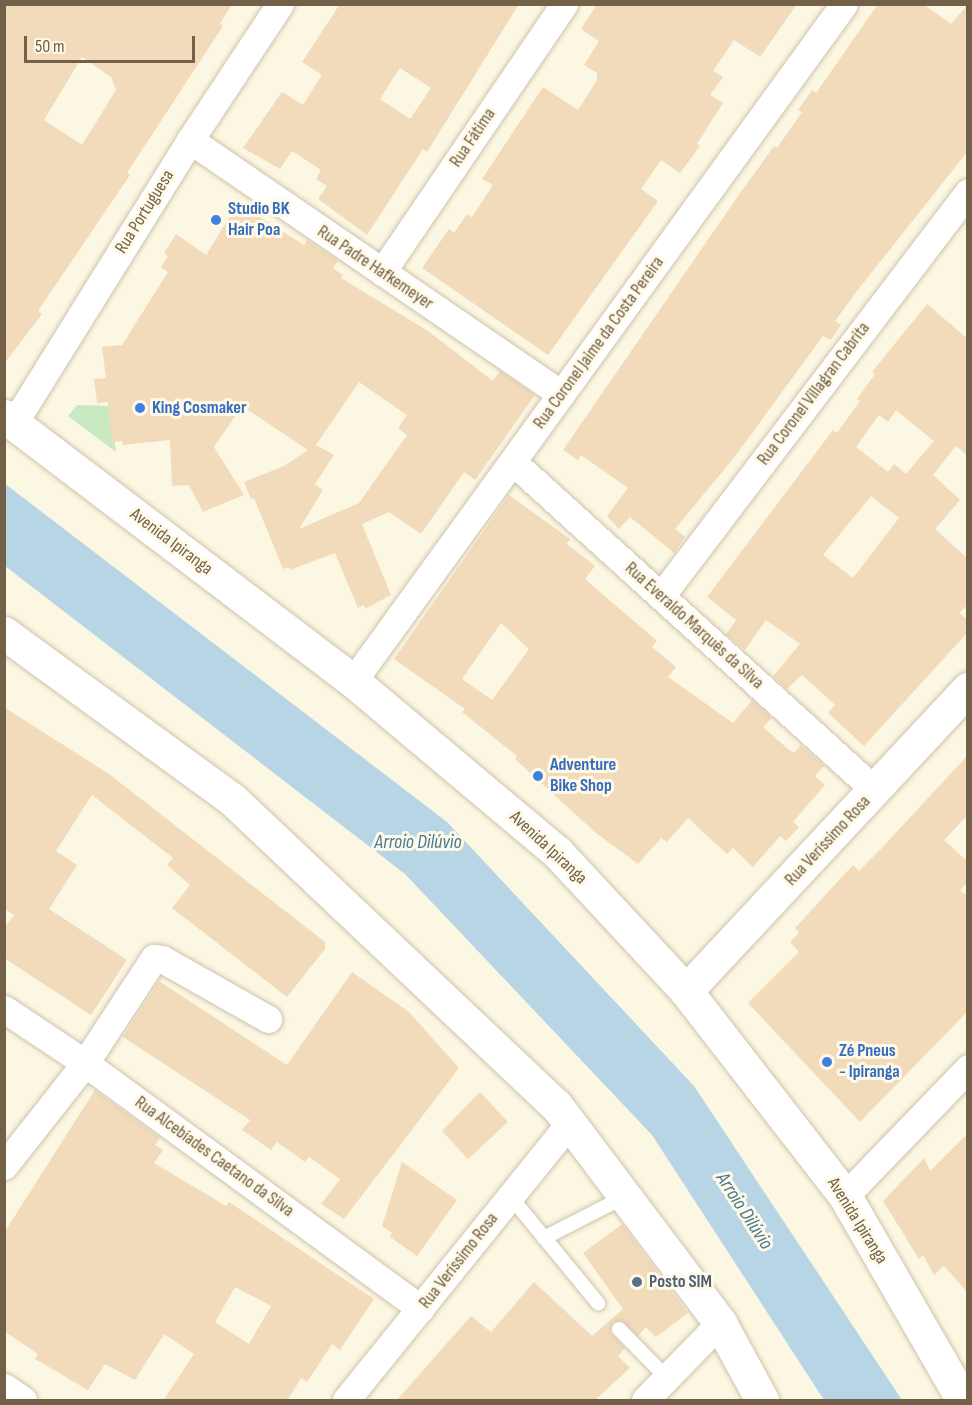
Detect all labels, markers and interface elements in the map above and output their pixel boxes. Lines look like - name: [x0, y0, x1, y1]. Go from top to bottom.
- scale bar: [27, 24, 198, 62]
- text: 50 m: [35, 36, 65, 57]
- street label: Rua Fátima: [445, 104, 501, 172]
- street label: Rua Portuguesa: [111, 166, 179, 258]
- place label: Studio BK Hair Poa: [228, 199, 290, 242]
- marker: Studio BK Hair Poa: [209, 213, 223, 227]
- street label: Rua Padre Hafkemeyer: [313, 221, 437, 315]
- street label: Rua Coronel Jaime da Costa Pereira: [529, 253, 669, 433]
- street label: Rua Coronel Villagran Cabrita: [753, 318, 875, 470]
- place label: King Cosmaker: [152, 397, 247, 419]
- marker: King Cosmaker: [133, 401, 147, 415]
- street label: Avenida Ipiranga: [125, 504, 217, 580]
- street label: Rua Everaldo Marquês da Silva: [620, 558, 768, 694]
- place label: Adventure Bike Shop: [550, 755, 616, 798]
- marker: Adventure Bike Shop: [531, 769, 545, 783]
- street label: Rua Veríssimo Rosa: [781, 791, 875, 891]
- street label: Avenida Ipiranga: [505, 807, 591, 889]
- water label: Arroio Dilúvio: [374, 830, 462, 854]
- place label: Zé Pneus - Ipiranga: [839, 1041, 900, 1084]
- marker: Zé Pneus - Ipiranga: [820, 1055, 834, 1069]
- street label: Rua Alcebíades Caetano da Silva: [130, 1092, 298, 1222]
- water label: Arroio Dilúvio: [710, 1168, 778, 1254]
- street label: Avenida Ipiranga: [822, 1174, 892, 1268]
- street label: Rua Veríssimo Rosa: [415, 1209, 503, 1313]
- place label: Posto SIM: [649, 1271, 712, 1293]
- marker: Posto SIM: [630, 1275, 644, 1289]

